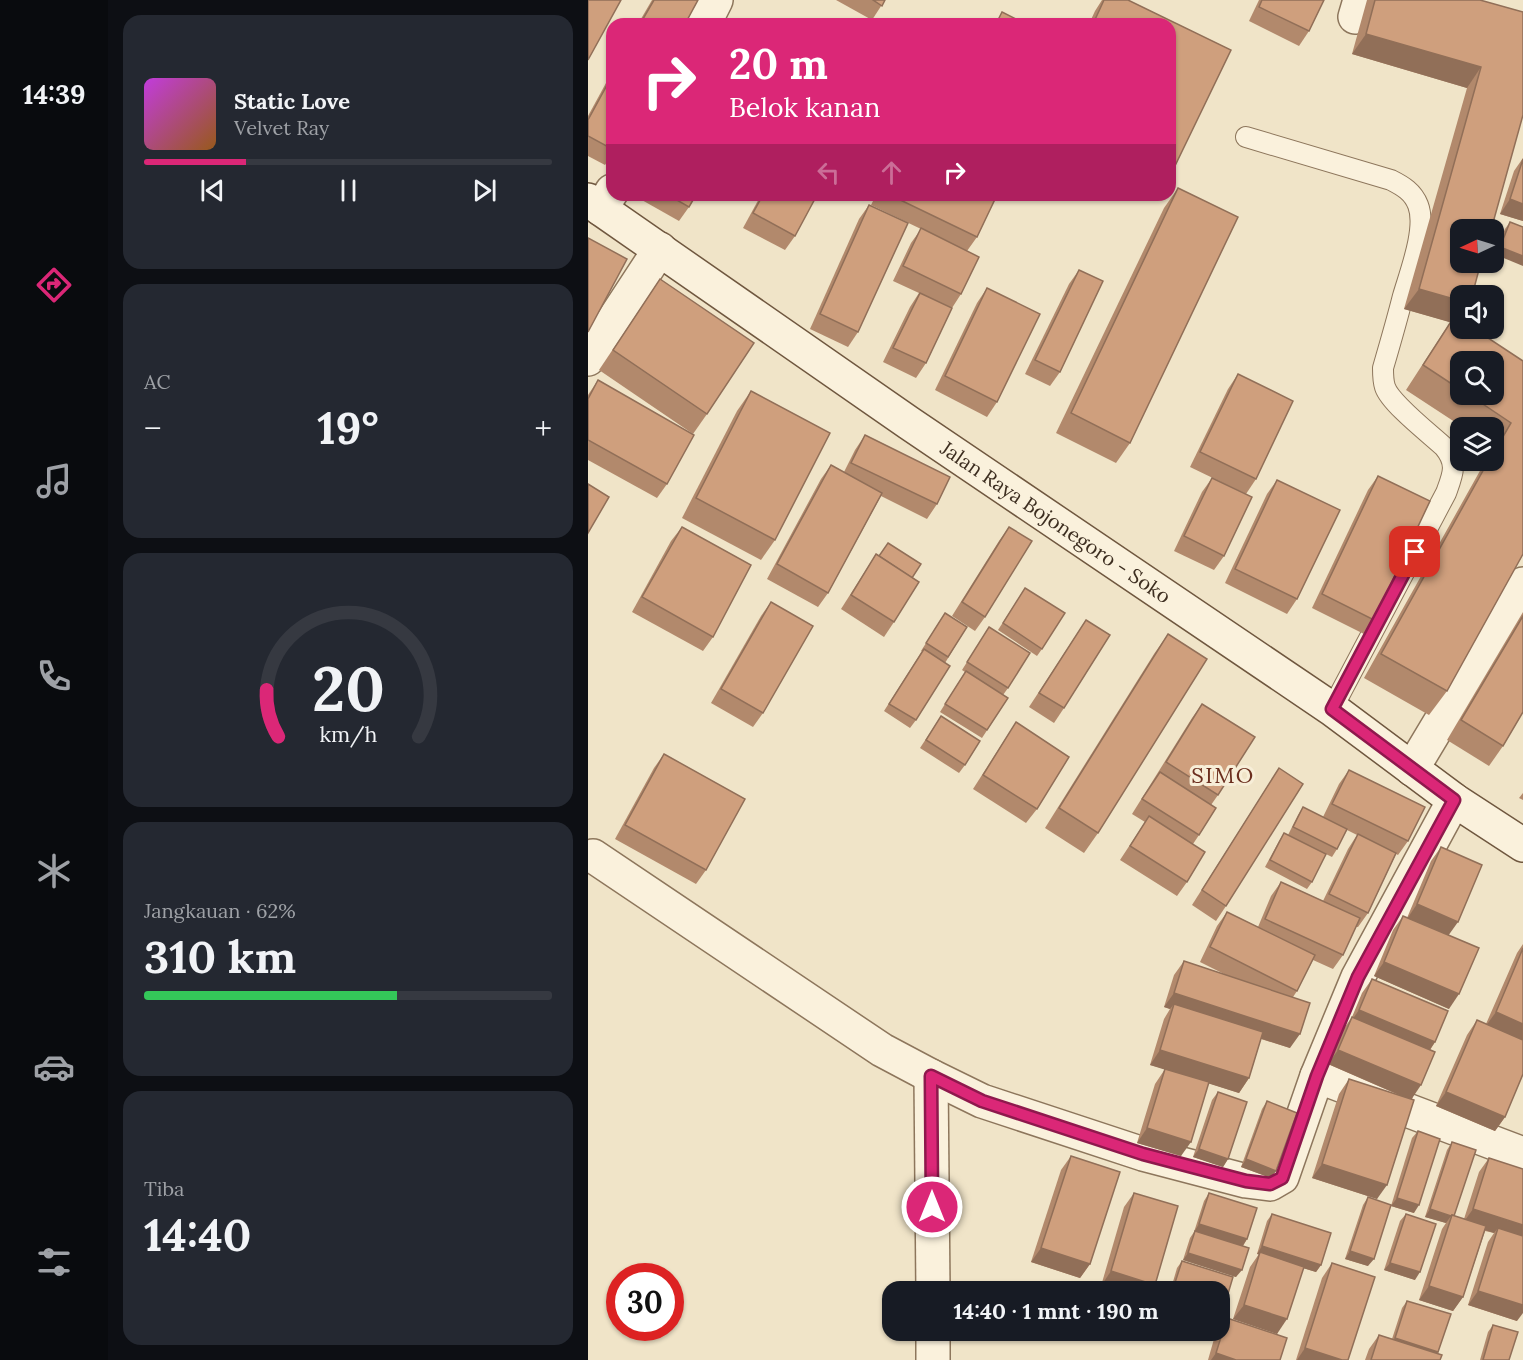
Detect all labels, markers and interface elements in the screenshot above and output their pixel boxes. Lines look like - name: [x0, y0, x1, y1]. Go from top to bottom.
- text: 20 m: [729, 37, 828, 91]
- icon: right: [630, 42, 708, 120]
- text: 14:39: [22, 77, 86, 111]
- text: Static Love: [234, 87, 350, 115]
- text: Belok kanan: [729, 90, 880, 124]
- text: Velvet Ray: [234, 115, 329, 140]
- icon: left: [812, 156, 845, 189]
- icon: ahead: [875, 156, 908, 189]
- icon: right: [938, 156, 971, 189]
- icon: previous: [196, 174, 229, 207]
- icon: pause: [332, 174, 365, 207]
- icon: next: [468, 174, 501, 207]
- north arrow: [1450, 219, 1504, 273]
- map controls: [1450, 219, 1504, 471]
- icon: directions: [33, 264, 75, 306]
- button: sound: [1450, 285, 1504, 339]
- button: search: [1450, 351, 1504, 405]
- text: AC: [144, 369, 170, 394]
- text: 19°: [317, 399, 379, 456]
- text: −: [144, 407, 162, 449]
- text: +: [534, 407, 552, 449]
- button: layers: [1450, 417, 1504, 471]
- street label: Jalan Raya Bojonegoro - Soko: [935, 435, 1176, 608]
- icon: music: [33, 460, 75, 502]
- pin: [1389, 526, 1440, 577]
- icon: arrive: [1398, 535, 1431, 568]
- text: 20: [312, 648, 384, 728]
- icon: phone: [33, 655, 75, 697]
- text: km/h: [319, 720, 377, 748]
- district label: SIMO: [1191, 761, 1255, 789]
- icon: climate: [33, 850, 75, 892]
- text: Jangkauan · 62%: [144, 898, 296, 923]
- text: 310 km: [144, 928, 296, 985]
- icon: car: [33, 1046, 75, 1088]
- position arrow: [900, 1175, 964, 1239]
- text: Tiba: [144, 1176, 184, 1201]
- text: 14:40: [144, 1206, 251, 1263]
- icon: filters: [33, 1241, 75, 1283]
- speed limit sign: 30: [606, 1263, 684, 1341]
- text: 14:40 · 1 mnt · 190 m: [953, 1297, 1159, 1325]

